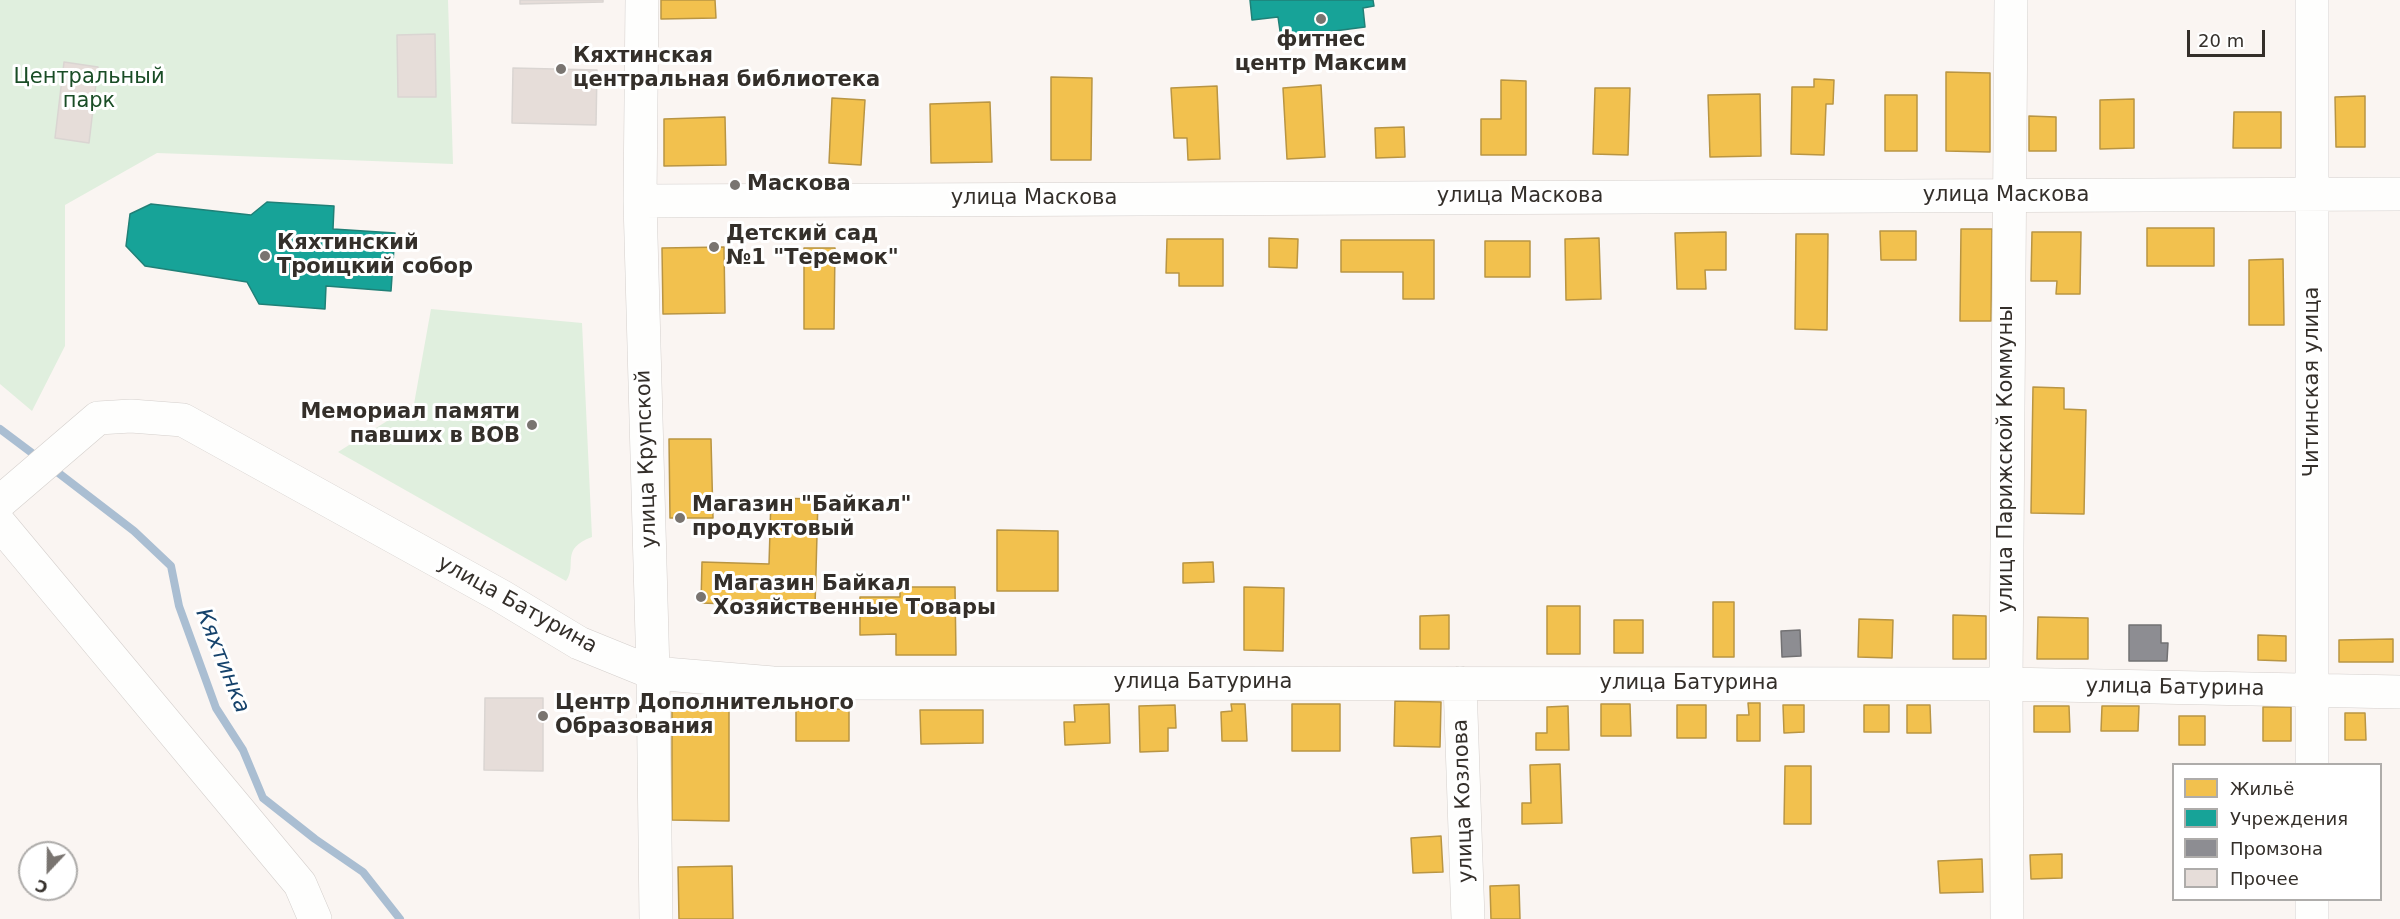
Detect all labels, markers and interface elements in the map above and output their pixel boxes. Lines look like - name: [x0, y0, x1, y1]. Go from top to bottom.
- marker: фитнес центр Максим: [1314, 12, 1328, 26]
- scale bar: [2190, 18, 2268, 56]
- place label: фитнес центр Максим: [1235, 28, 1407, 78]
- text: 20 m: [2198, 30, 2244, 51]
- place label: Кяхтинская центральная библиотека: [573, 44, 880, 94]
- marker: Кяхтинская центральная библиотека: [554, 62, 568, 76]
- park label: Центральный парк: [13, 65, 165, 115]
- place label: Маскова: [747, 172, 851, 198]
- marker: Маскова: [728, 178, 742, 192]
- street label: улица Маскова: [1923, 183, 2089, 209]
- street label: улица Маскова: [1437, 184, 1603, 210]
- street label: улица Маскова: [951, 186, 1117, 212]
- place label: Детский сад №1 "Теремок": [726, 222, 899, 272]
- place label: Кяхтинский Троицкий собор: [277, 231, 473, 281]
- marker: Детский сад №1 "Теремок": [707, 240, 721, 254]
- marker: Кяхтинский Троицкий собор: [258, 249, 272, 263]
- street label: Читинская улица: [2300, 287, 2326, 477]
- street label: улица Парижской Коммуны: [1994, 305, 2020, 613]
- street label: улица Крупской: [631, 369, 663, 549]
- place label: Мемориал памяти павших в ВОВ: [300, 400, 520, 450]
- marker: Мемориал памяти павших в ВОВ: [525, 418, 539, 432]
- place label: Магазин "Байкал" продуктовый: [692, 493, 912, 543]
- marker: Магазин "Байкал" продуктовый: [673, 511, 687, 525]
- street label: улица Батурина: [433, 551, 601, 659]
- place label: Магазин Байкал Хозяйственные Товары: [713, 572, 996, 622]
- marker: Магазин Байкал Хозяйственные Товары: [694, 590, 708, 604]
- water label: Кяхтинка: [189, 605, 255, 717]
- street label: улица Батурина: [1114, 670, 1292, 696]
- street label: улица Батурина: [1600, 671, 1778, 697]
- street label: улица Батурина: [2085, 674, 2265, 702]
- place label: Центр Дополнительного Образования: [555, 691, 854, 741]
- marker: Центр Дополнительного Образования: [536, 709, 550, 723]
- street label: улица Козлова: [1449, 719, 1479, 883]
- legend: [2172, 763, 2382, 901]
- text: Жильё: [2230, 778, 2294, 799]
- text: Учреждения: [2230, 808, 2348, 829]
- text: Промзона: [2230, 838, 2323, 859]
- north arrow: [18, 841, 78, 901]
- text: Прочее: [2230, 868, 2299, 889]
- text: С: [33, 875, 51, 897]

